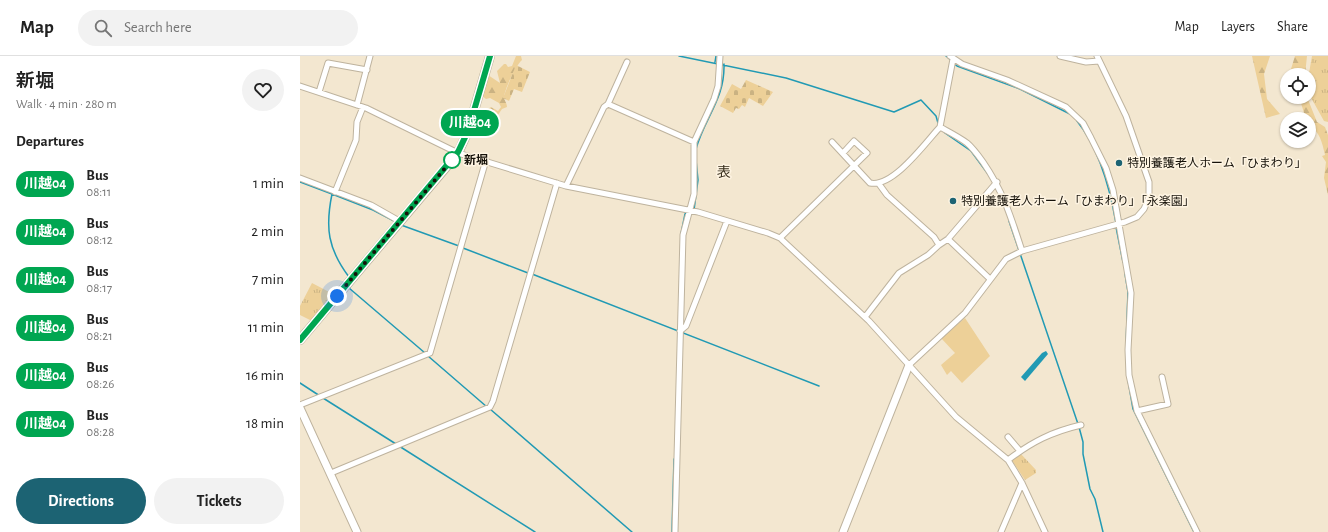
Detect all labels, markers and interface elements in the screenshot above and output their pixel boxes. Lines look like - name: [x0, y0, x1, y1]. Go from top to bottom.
- search box: [78, 10, 358, 46]
- icon: search: [92, 17, 114, 39]
- text: Map: [20, 18, 54, 37]
- text: Search here: [124, 20, 192, 35]
- text: Map: [1174, 20, 1199, 34]
- text: Layers: [1221, 20, 1255, 34]
- text: Share: [1277, 20, 1308, 34]
- map controls: [1280, 68, 1316, 148]
- button: locate: [1280, 68, 1316, 104]
- button: heart: [242, 69, 284, 111]
- text: 新堀: [16, 72, 54, 91]
- text: Walk · 4 min · 280 m: [16, 98, 117, 111]
- line badge: 川越04: [442, 110, 498, 136]
- button: layers: [1280, 112, 1316, 148]
- text: 川越04: [449, 116, 491, 130]
- text: Departures: [16, 134, 84, 149]
- marker: 新堀: [443, 151, 461, 169]
- place label: 新堀: [464, 153, 488, 166]
- place label: 特別養護老人ホーム「ひまわり」: [1127, 156, 1307, 169]
- marker: 特別養護老人ホーム「ひまわり」: [1114, 158, 1124, 168]
- district label: 表: [717, 165, 731, 180]
- text: Bus: [86, 168, 109, 183]
- text: 1 min: [253, 176, 284, 191]
- text: 川越04: [24, 177, 66, 191]
- text: 08:11: [86, 186, 111, 199]
- place label: 特別養護老人ホーム「ひまわり」「永楽園」: [961, 194, 1195, 207]
- marker: 特別養護老人ホーム「ひまわり」「永楽園」: [948, 196, 958, 206]
- text: Bus: [86, 216, 109, 231]
- text: 2 min: [251, 224, 284, 239]
- text: 川越04: [24, 225, 66, 239]
- text: 08:12: [86, 234, 113, 247]
- text: Bus: [86, 264, 109, 279]
- text: 7 min: [252, 272, 284, 287]
- text: 川越04: [24, 273, 66, 287]
- text: 08:17: [86, 282, 112, 295]
- your location: [327, 286, 347, 306]
- text: Bus: [86, 312, 109, 327]
- text: 11 min: [248, 320, 284, 335]
- text: 川越04: [24, 321, 66, 335]
- text: 08:21: [86, 330, 113, 343]
- text: Bus: [86, 360, 109, 375]
- text: 16 min: [246, 368, 284, 383]
- text: 川越04: [24, 369, 66, 383]
- text: 08:26: [86, 378, 114, 391]
- text: Bus: [86, 408, 109, 423]
- text: 18 min: [246, 416, 284, 431]
- text: 川越04: [24, 417, 66, 431]
- text: 08:28: [86, 426, 114, 439]
- button: Directions: [16, 478, 146, 524]
- button: Tickets: [154, 478, 284, 524]

